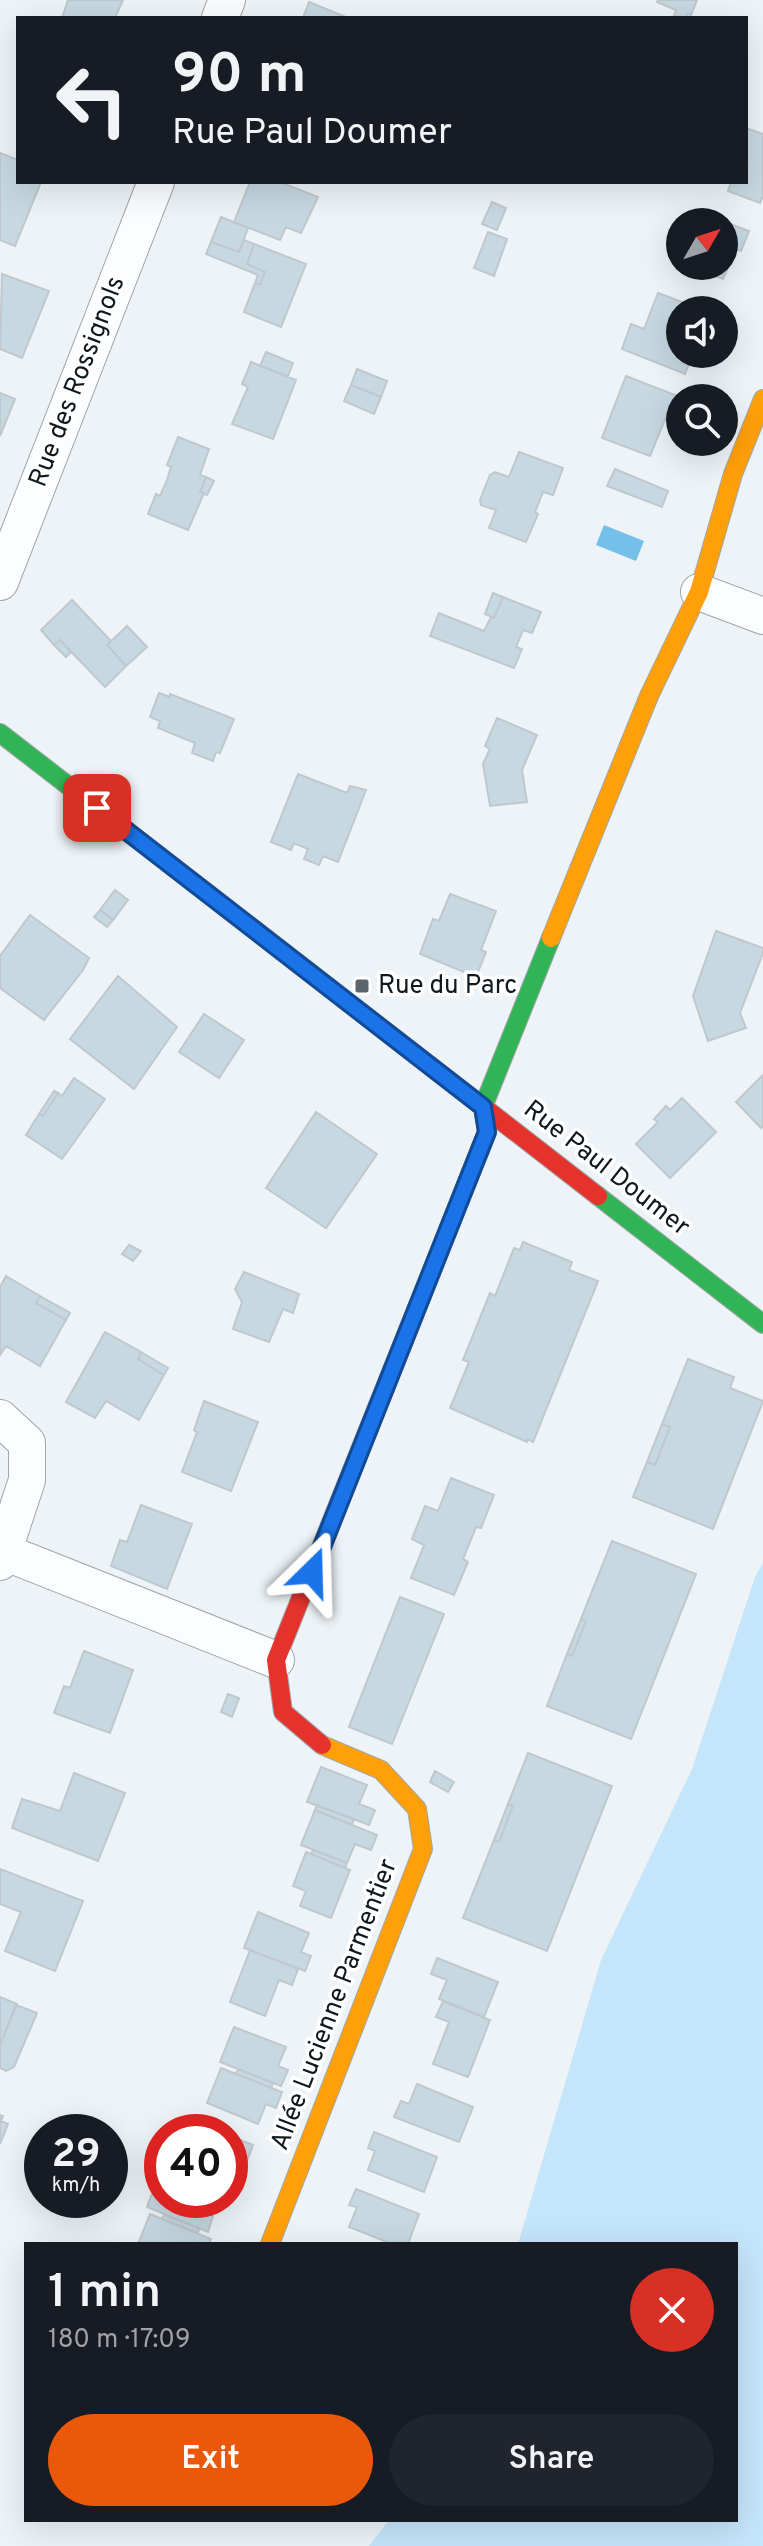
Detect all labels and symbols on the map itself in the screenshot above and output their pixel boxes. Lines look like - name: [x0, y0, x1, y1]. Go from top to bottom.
- north arrow: [666, 208, 738, 280]
- street label: Rue des Rossignols: [23, 272, 133, 492]
- pin: [63, 774, 131, 842]
- place label: Rue du Parc: [378, 970, 517, 1003]
- marker: Rue du Parc: [353, 977, 371, 995]
- street label: Rue Paul Doumer: [516, 1094, 696, 1244]
- position arrow: [270, 1530, 354, 1614]
- street label: Allée Lucienne Parmentier: [264, 1855, 406, 2155]
- speed limit sign: 40: [144, 2114, 248, 2218]

